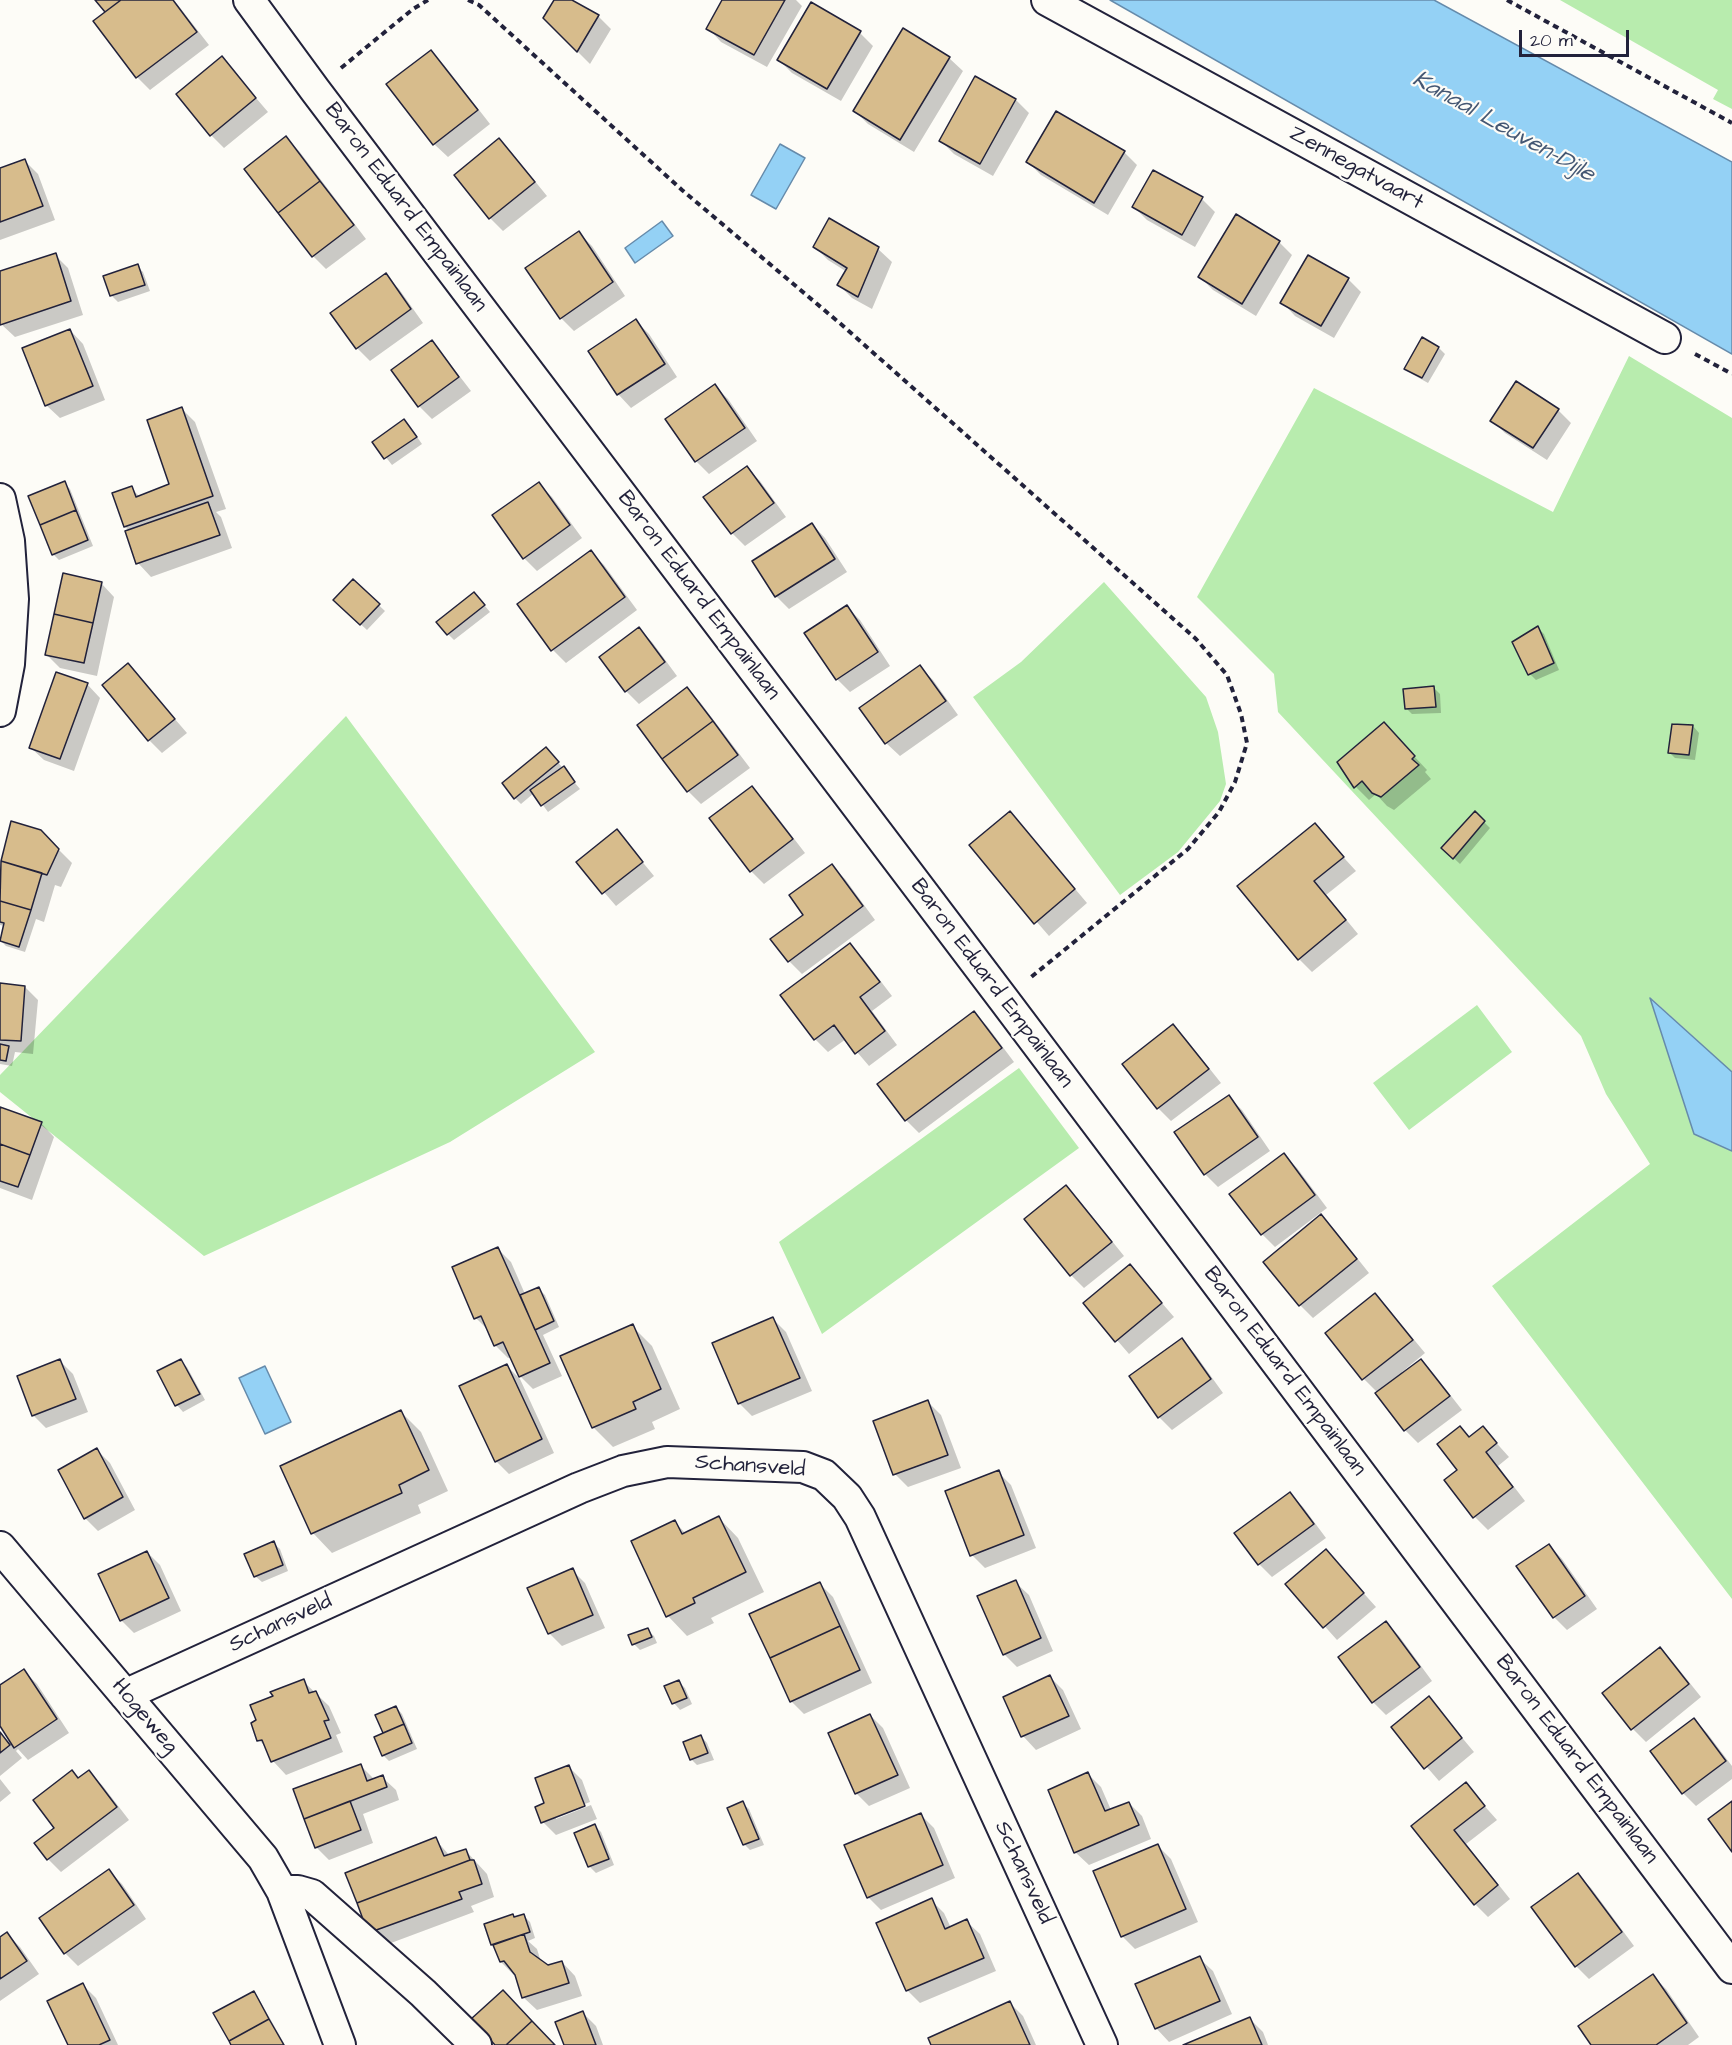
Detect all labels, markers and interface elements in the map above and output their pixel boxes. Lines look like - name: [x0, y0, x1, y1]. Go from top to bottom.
- scale bar: [1522, 18, 1632, 56]
- text: 20 m: [1530, 28, 1573, 53]
- water label: Kanaal Leuven-Dijle: [1407, 66, 1599, 190]
- street label: Baron Eduard Empainlaan: [318, 98, 492, 318]
- street label: Zennegatvaart: [1284, 121, 1428, 217]
- street label: Baron Eduard Empainlaan: [611, 486, 785, 706]
- street label: Baron Eduard Empainlaan: [904, 874, 1078, 1094]
- street label: Baron Eduard Empainlaan: [1197, 1262, 1371, 1482]
- street label: Schansveld: [694, 1450, 806, 1484]
- street label: Schansveld: [225, 1589, 337, 1659]
- street label: Baron Eduard Empainlaan: [1489, 1650, 1663, 1870]
- street label: Hogeweg: [105, 1674, 183, 1760]
- street label: Schansveld: [988, 1817, 1058, 1929]

